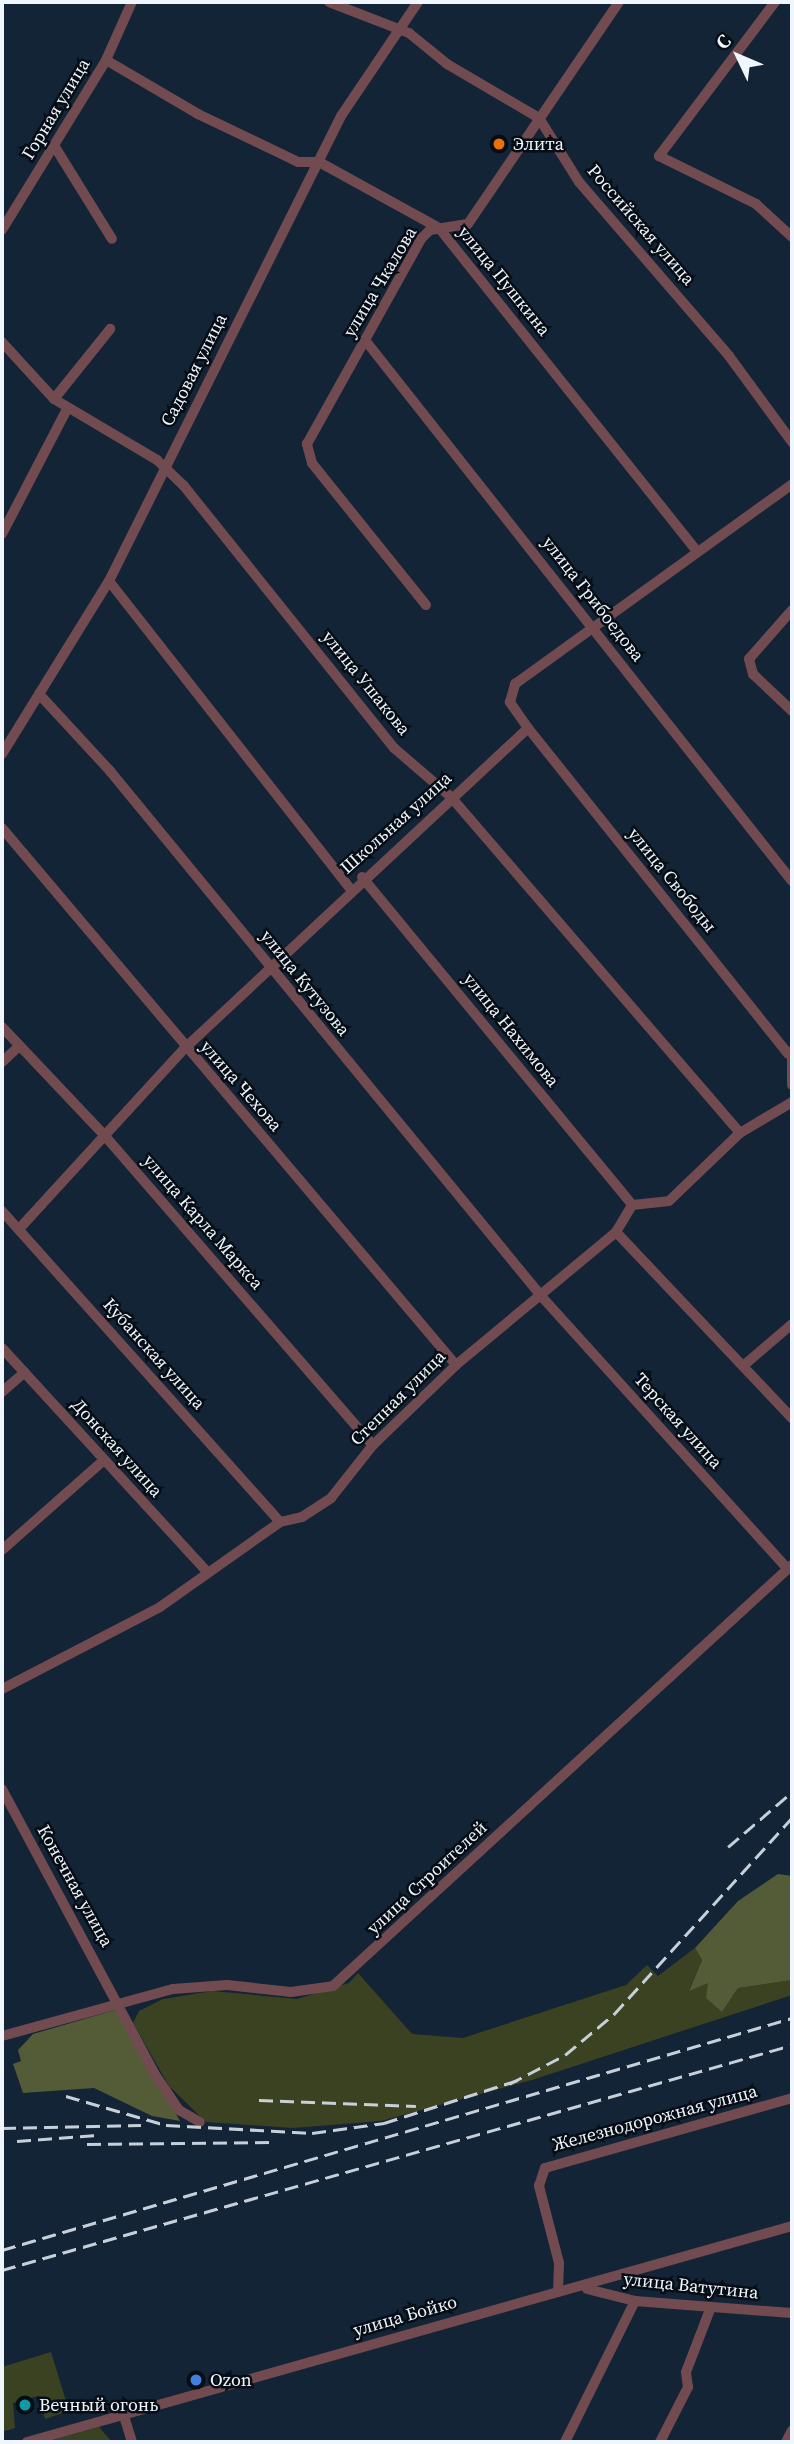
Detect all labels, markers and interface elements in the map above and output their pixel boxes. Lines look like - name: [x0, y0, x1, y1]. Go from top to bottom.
- north arrow: [703, 21, 773, 91]
- text: С: [709, 28, 736, 55]
- street label: Горная улица: [17, 55, 95, 163]
- place label: Элита: [513, 133, 564, 155]
- marker: Элита: [491, 136, 507, 152]
- street label: Российская улица: [583, 160, 699, 290]
- street label: улица Пушкина: [453, 222, 555, 340]
- street label: улица Чкалова: [339, 223, 421, 341]
- street label: Садовая улица: [156, 310, 232, 430]
- street label: улица Грибоедова: [537, 532, 649, 666]
- street label: улица Ушакова: [317, 626, 415, 740]
- street label: Школьная улица: [336, 767, 456, 879]
- street label: улица Свободы: [623, 823, 721, 937]
- street label: улица Кутузова: [256, 926, 354, 1040]
- street label: улица Нахимова: [458, 969, 564, 1091]
- street label: улица Чехова: [196, 1036, 286, 1136]
- street label: улица Карла Маркса: [138, 1150, 268, 1294]
- street label: Кубанская улица: [98, 1294, 210, 1414]
- street label: Степная улица: [346, 1346, 450, 1450]
- street label: Терская улица: [629, 1369, 727, 1473]
- street label: Донская улица: [67, 1394, 167, 1502]
- street label: улица Строителей: [363, 1817, 491, 1939]
- street label: Конечная улица: [33, 1821, 117, 1951]
- street label: Железнодорожная улица: [550, 2080, 760, 2156]
- street label: улица Ватутина: [622, 2268, 760, 2304]
- street label: улица Бойко: [351, 2291, 459, 2341]
- place label: Ozon: [210, 2369, 252, 2391]
- marker: Ozon: [188, 2372, 204, 2388]
- place label: Вечный огонь: [39, 2394, 158, 2416]
- marker: Вечный огонь: [17, 2397, 33, 2413]

